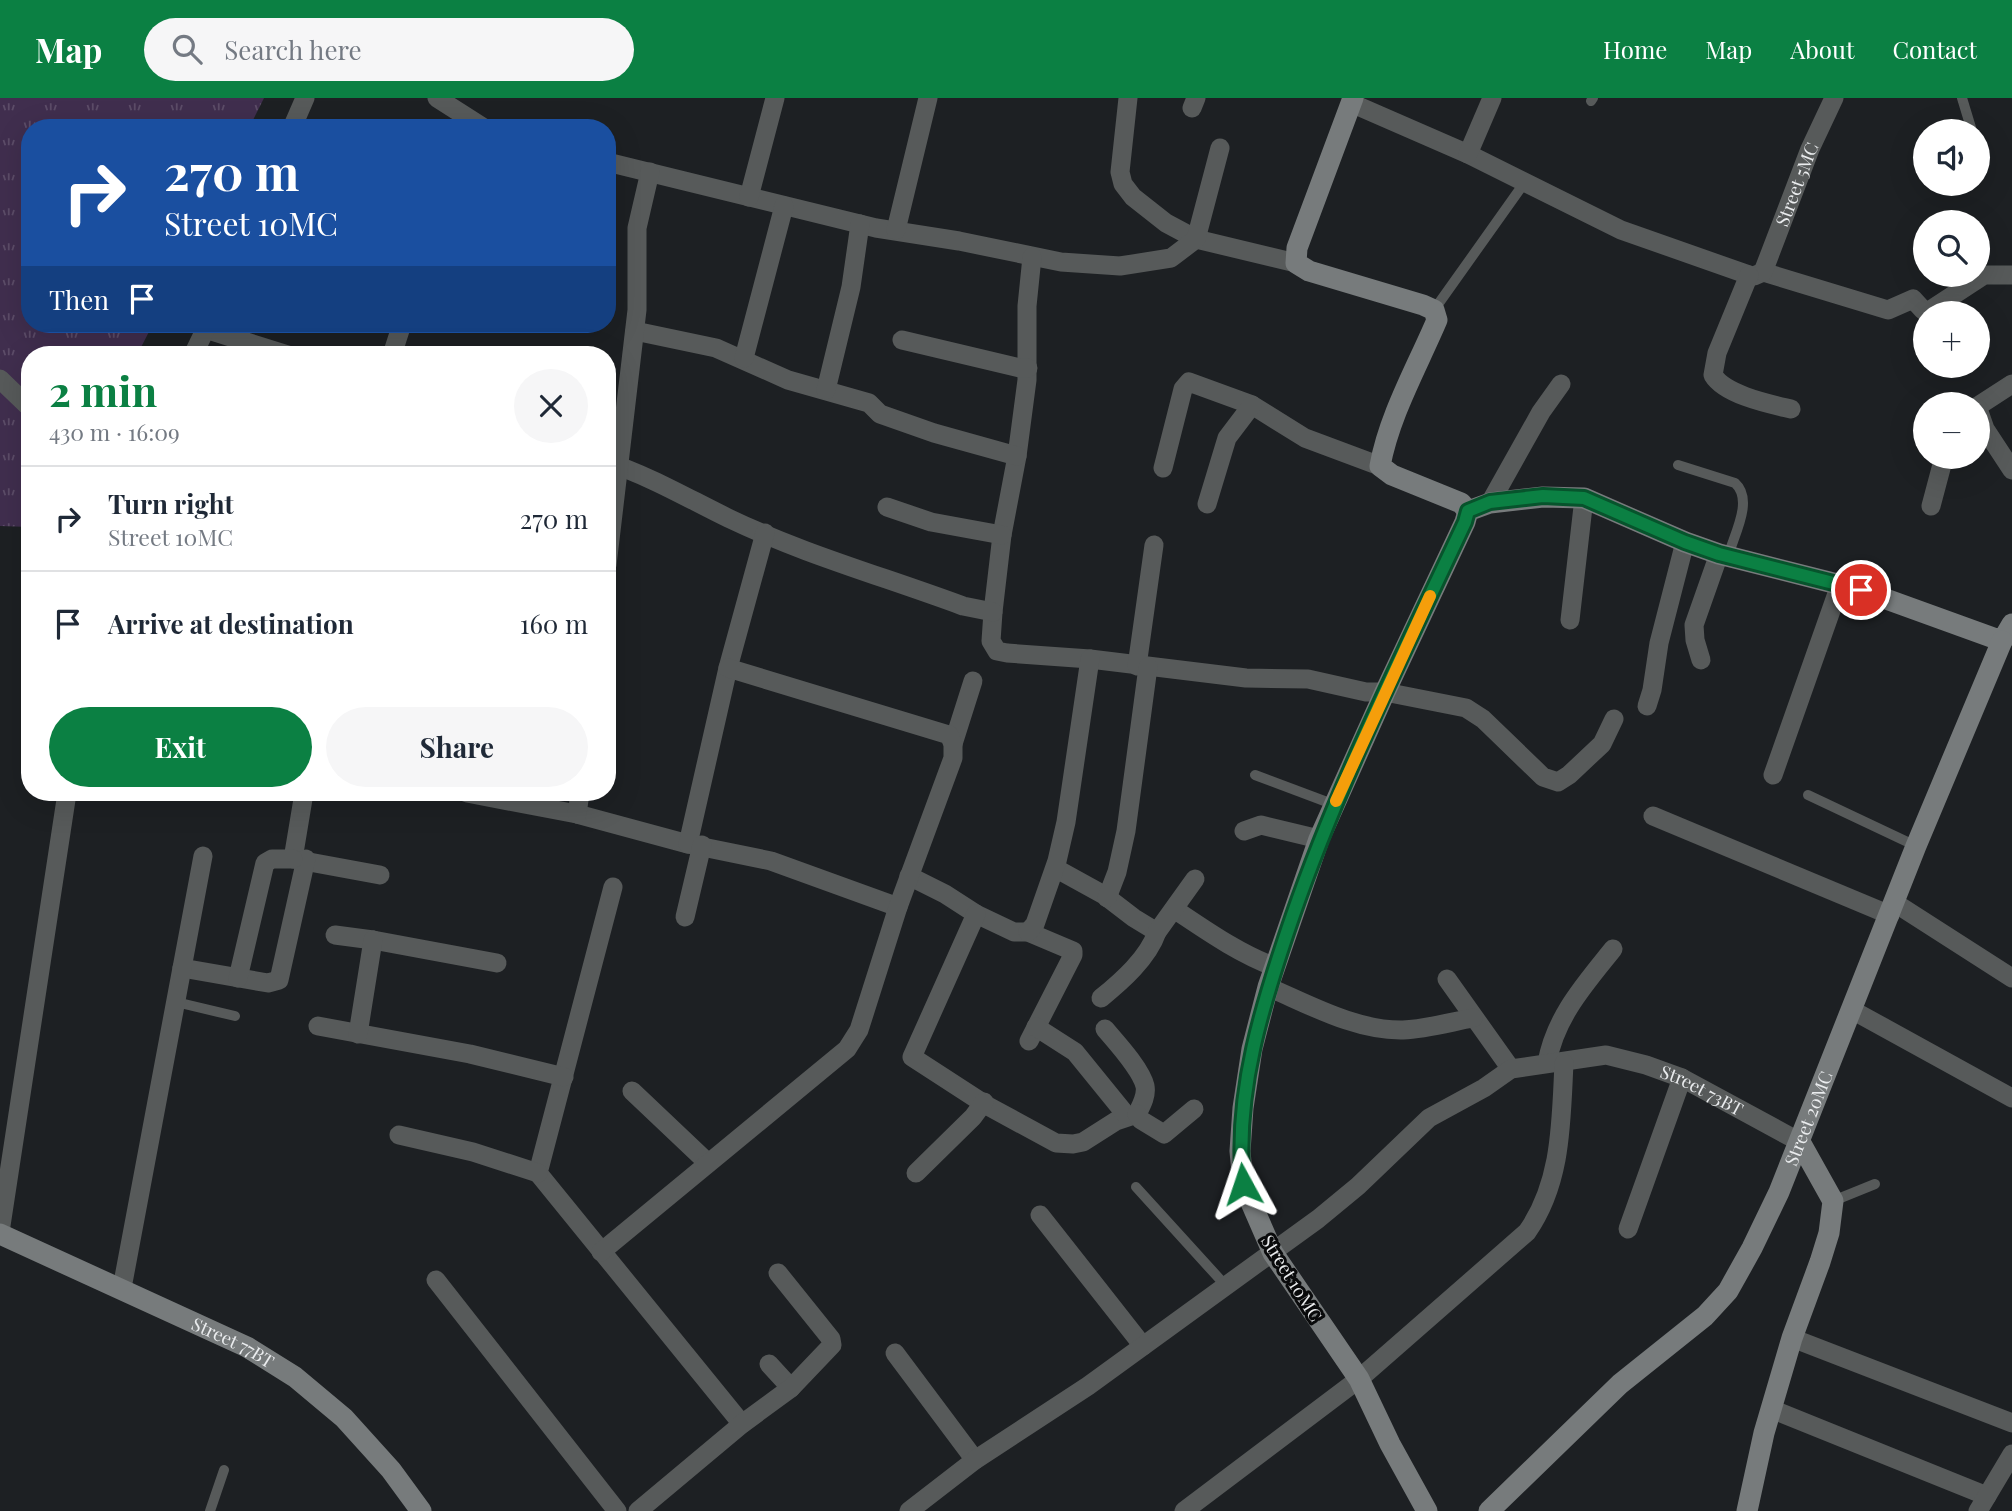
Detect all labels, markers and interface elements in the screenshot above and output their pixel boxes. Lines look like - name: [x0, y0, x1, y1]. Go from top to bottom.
- search box: [144, 18, 634, 81]
- text: Map: [35, 27, 102, 71]
- icon: search: [168, 30, 206, 68]
- text: Search here: [224, 32, 362, 67]
- text: Home: [1603, 33, 1667, 65]
- text: Map: [1705, 33, 1752, 65]
- text: About: [1790, 33, 1854, 65]
- text: Contact: [1892, 33, 1977, 65]
- map controls: [1913, 119, 1990, 469]
- button: sound: [1913, 119, 1990, 196]
- text: 270 m: [164, 138, 299, 203]
- street label: Street 5MC: [1770, 138, 1824, 230]
- icon: right: [49, 147, 140, 238]
- text: Street 10MC: [164, 201, 338, 244]
- button: search: [1913, 210, 1990, 287]
- icon: arrive: [123, 280, 161, 318]
- text: Then: [49, 282, 109, 317]
- button: +: [1913, 301, 1990, 378]
- text: 2 min: [49, 362, 157, 418]
- button: close: [514, 369, 588, 443]
- button: −: [1913, 392, 1990, 469]
- text: 430 m · 16:09: [49, 416, 180, 447]
- text: Turn right: [108, 486, 234, 521]
- icon: right: [49, 500, 87, 538]
- text: 270 m: [520, 501, 588, 536]
- text: Street 10MC: [108, 521, 233, 552]
- pin: [1831, 560, 1891, 620]
- icon: arrive: [1842, 571, 1880, 609]
- icon: arrive: [49, 605, 87, 643]
- text: Arrive at destination: [108, 606, 354, 641]
- text: 160 m: [520, 606, 588, 641]
- button: Exit: [49, 707, 312, 787]
- button: Share: [326, 707, 588, 787]
- street label: Street 73BT: [1657, 1059, 1748, 1121]
- street label: Street 20MC: [1779, 1067, 1838, 1169]
- position arrow: [1206, 1147, 1280, 1221]
- street label: Street 10MC: [1256, 1230, 1328, 1326]
- street label: Street 77BT: [188, 1311, 279, 1373]

